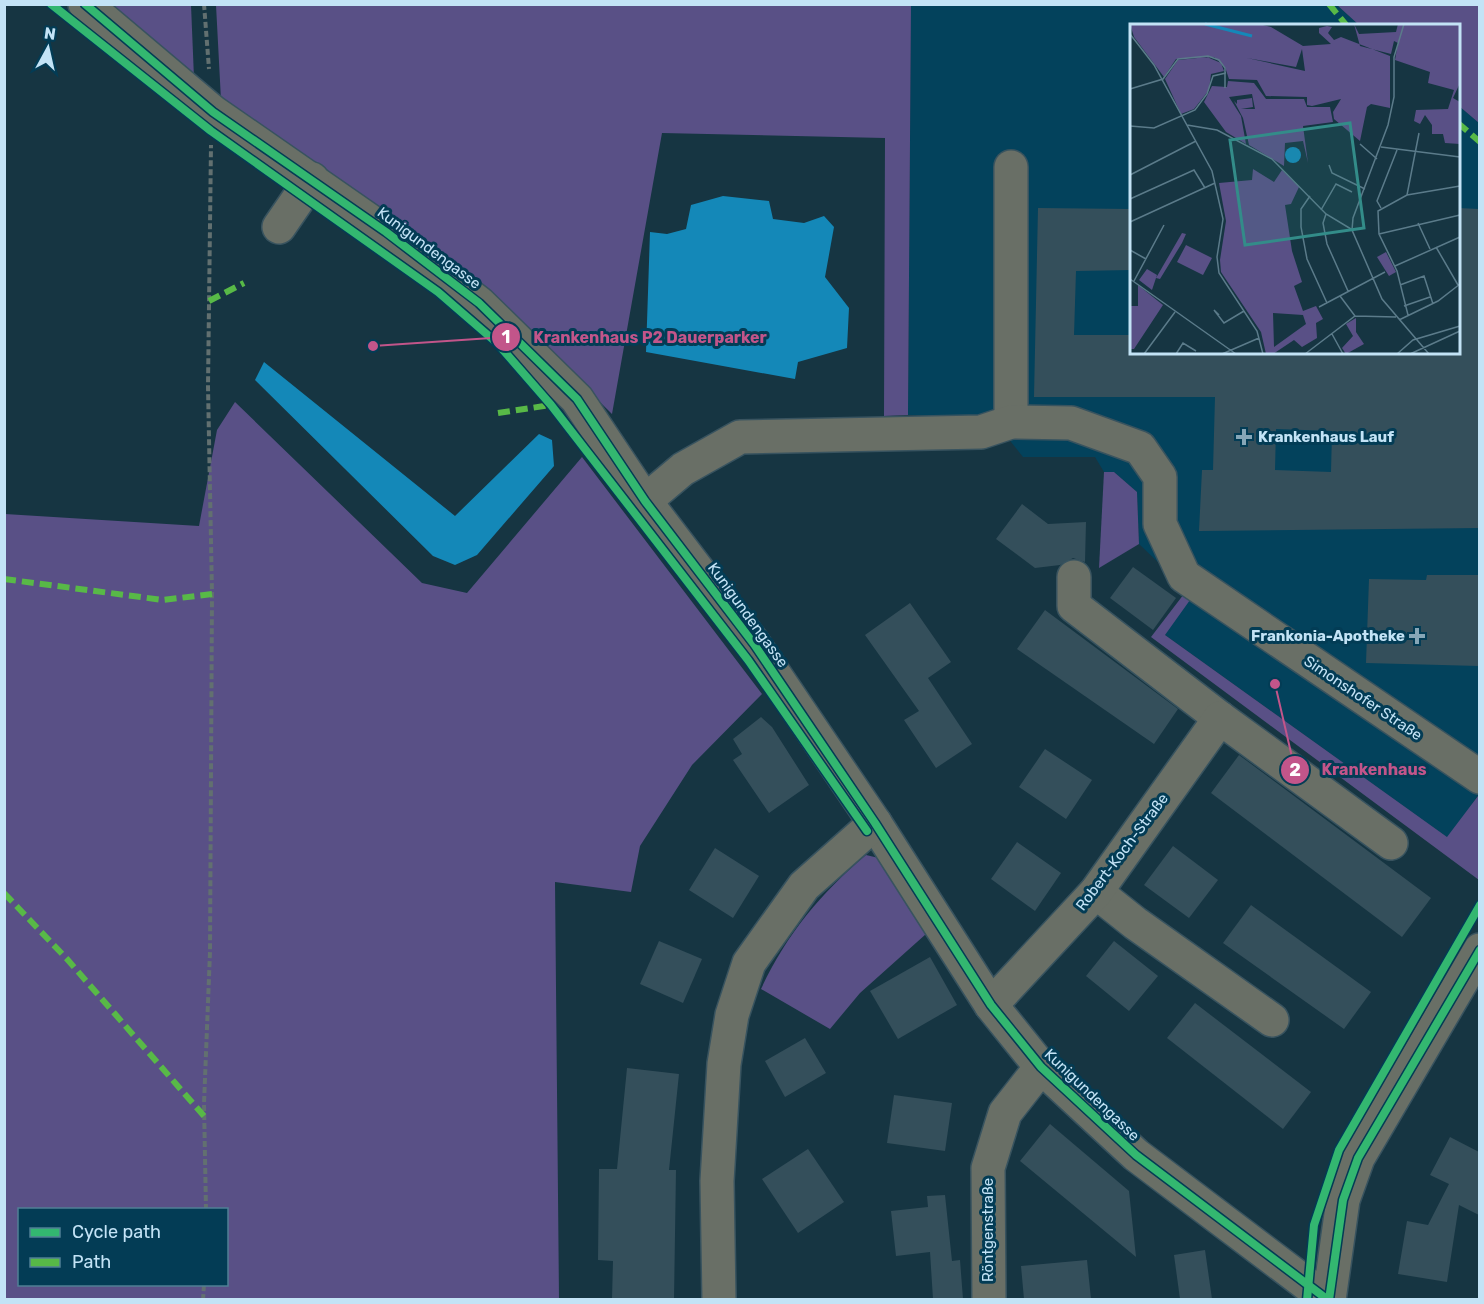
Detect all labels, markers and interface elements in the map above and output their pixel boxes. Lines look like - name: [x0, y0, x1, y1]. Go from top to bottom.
- north arrow: [18, 18, 78, 78]
- text: N: [43, 23, 57, 44]
- inset map: [1130, 24, 1460, 354]
- street label: Kunigundengasse: [374, 203, 484, 293]
- callout: Krankenhaus P2 Dauerparker: [491, 320, 778, 354]
- text: 1: [502, 326, 510, 348]
- text: Krankenhaus P2 Dauerparker: [533, 328, 768, 347]
- marker: Krankenhaus Lauf: [1235, 428, 1253, 446]
- place label: Krankenhaus Lauf: [1258, 428, 1394, 446]
- street label: Kunigundengasse: [704, 559, 792, 671]
- place label: Frankonia-Apotheke: [1251, 627, 1405, 645]
- marker: Frankonia-Apotheke: [1410, 629, 1424, 643]
- street label: Simonshofer Straße: [1300, 652, 1426, 744]
- callout: Krankenhaus: [1280, 753, 1439, 787]
- text: 2: [1289, 759, 1301, 781]
- text: Krankenhaus: [1321, 760, 1427, 779]
- street label: Robert-Koch-Straße: [1072, 790, 1172, 914]
- street label: Kunigundengasse: [1041, 1045, 1143, 1145]
- street label: Röntgenstraße: [979, 1178, 997, 1282]
- legend: [18, 1208, 228, 1286]
- text: Cycle path: [72, 1221, 161, 1243]
- text: Path: [72, 1251, 111, 1273]

